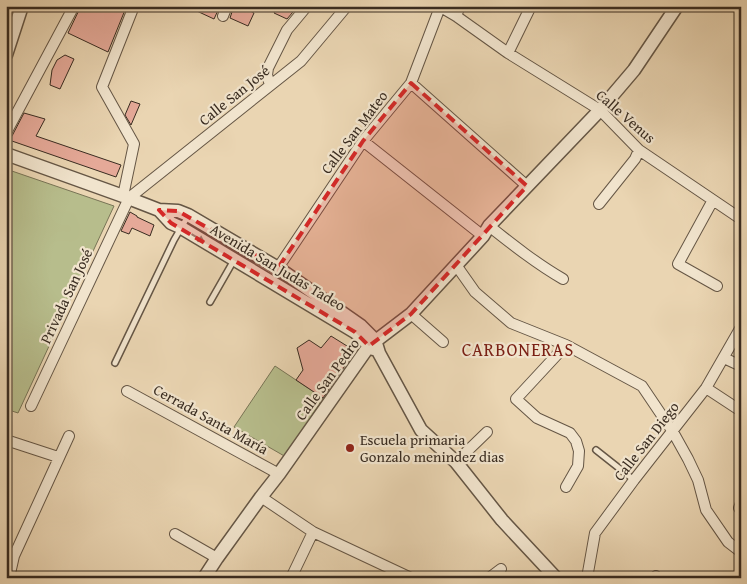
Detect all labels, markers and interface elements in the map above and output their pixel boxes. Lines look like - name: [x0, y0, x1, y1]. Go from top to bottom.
- street label: Calle San José: [194, 60, 274, 130]
- street label: Calle Venus: [592, 84, 660, 148]
- street label: Calle San Mateo: [316, 86, 393, 178]
- street label: Avenida San Judas Tadeo: [206, 218, 350, 316]
- one-way arrow: [192, 233, 205, 242]
- street label: Privada San José: [35, 245, 97, 347]
- street label: Calle San Pedro: [290, 333, 364, 424]
- district label: CARBONERAS: [462, 336, 574, 363]
- street label: Cerrada Santa María: [150, 379, 272, 459]
- street label: Calle San Diego: [608, 397, 684, 485]
- place label: Escuela primaria Gonzalo menindez dias: [360, 429, 504, 467]
- marker: Escuela primaria Gonzalo menindez dias: [344, 442, 356, 454]

